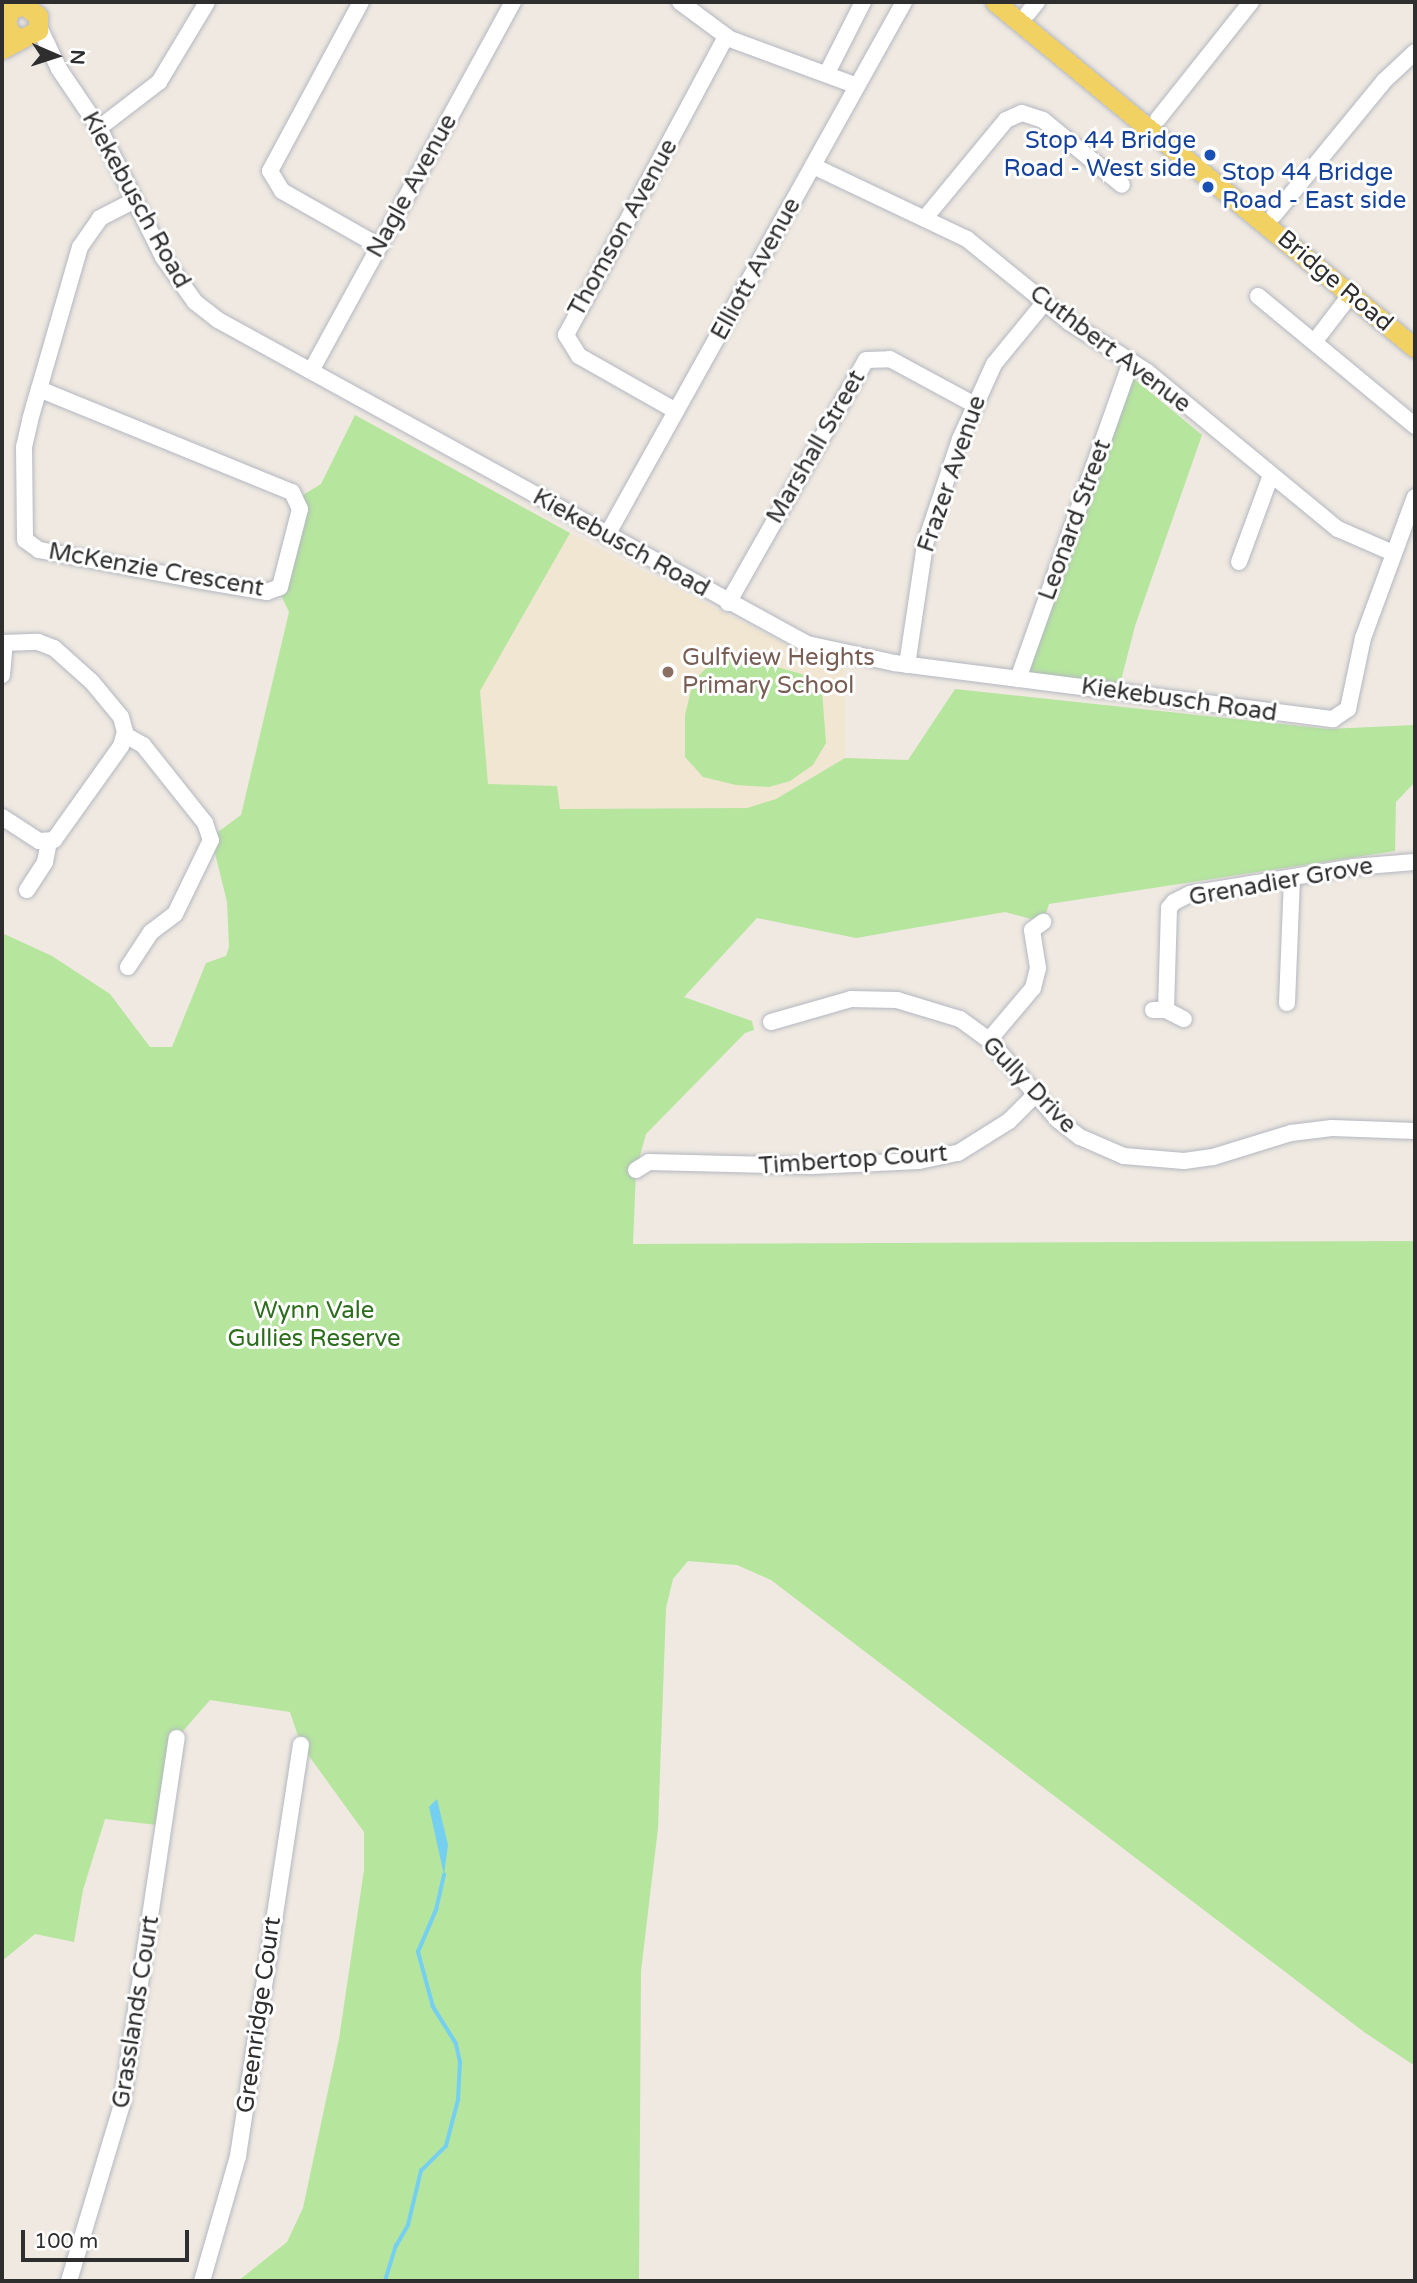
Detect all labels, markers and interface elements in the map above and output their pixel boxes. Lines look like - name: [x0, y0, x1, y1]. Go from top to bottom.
- north arrow: [21, 21, 91, 91]
- text: N: [66, 49, 88, 65]
- street label: Kiekebusch Road: [76, 107, 196, 293]
- street label: Nagle Avenue: [361, 109, 463, 263]
- place label: Stop 44 Bridge Road - West side: [1004, 127, 1196, 183]
- street label: Thomson Avenue: [562, 134, 684, 322]
- marker: Stop 44 Bridge Road - West side: [1202, 147, 1218, 163]
- place label: Stop 44 Bridge Road - East side: [1222, 159, 1406, 215]
- marker: Stop 44 Bridge Road - East side: [1200, 179, 1216, 195]
- street label: Elliott Avenue: [705, 193, 807, 345]
- street label: Bridge Road: [1271, 224, 1399, 338]
- street label: Cuthbert Avenue: [1024, 279, 1196, 419]
- street label: Marshall Street: [760, 365, 872, 529]
- street label: Frazer Avenue: [912, 392, 992, 556]
- street label: Leonard Street: [1033, 436, 1117, 604]
- street label: Kiekebusch Road: [528, 483, 714, 603]
- street label: McKenzie Crescent: [46, 537, 266, 603]
- place label: Gulfview Heights Primary School: [682, 644, 875, 700]
- marker: Gulfview Heights Primary School: [660, 664, 676, 680]
- street label: Kiekebusch Road: [1079, 672, 1279, 728]
- street label: Grenadier Grove: [1187, 852, 1375, 912]
- street label: Gully Drive: [976, 1031, 1082, 1139]
- street label: Timbertop Court: [758, 1139, 948, 1181]
- park label: Wynn Vale Gullies Reserve: [227, 1297, 401, 1353]
- street label: Grasslands Court: [107, 1914, 165, 2110]
- street label: Greenridge Court: [231, 1915, 287, 2115]
- scale bar: [24, 2216, 192, 2260]
- text: 100 m: [34, 2229, 98, 2254]

